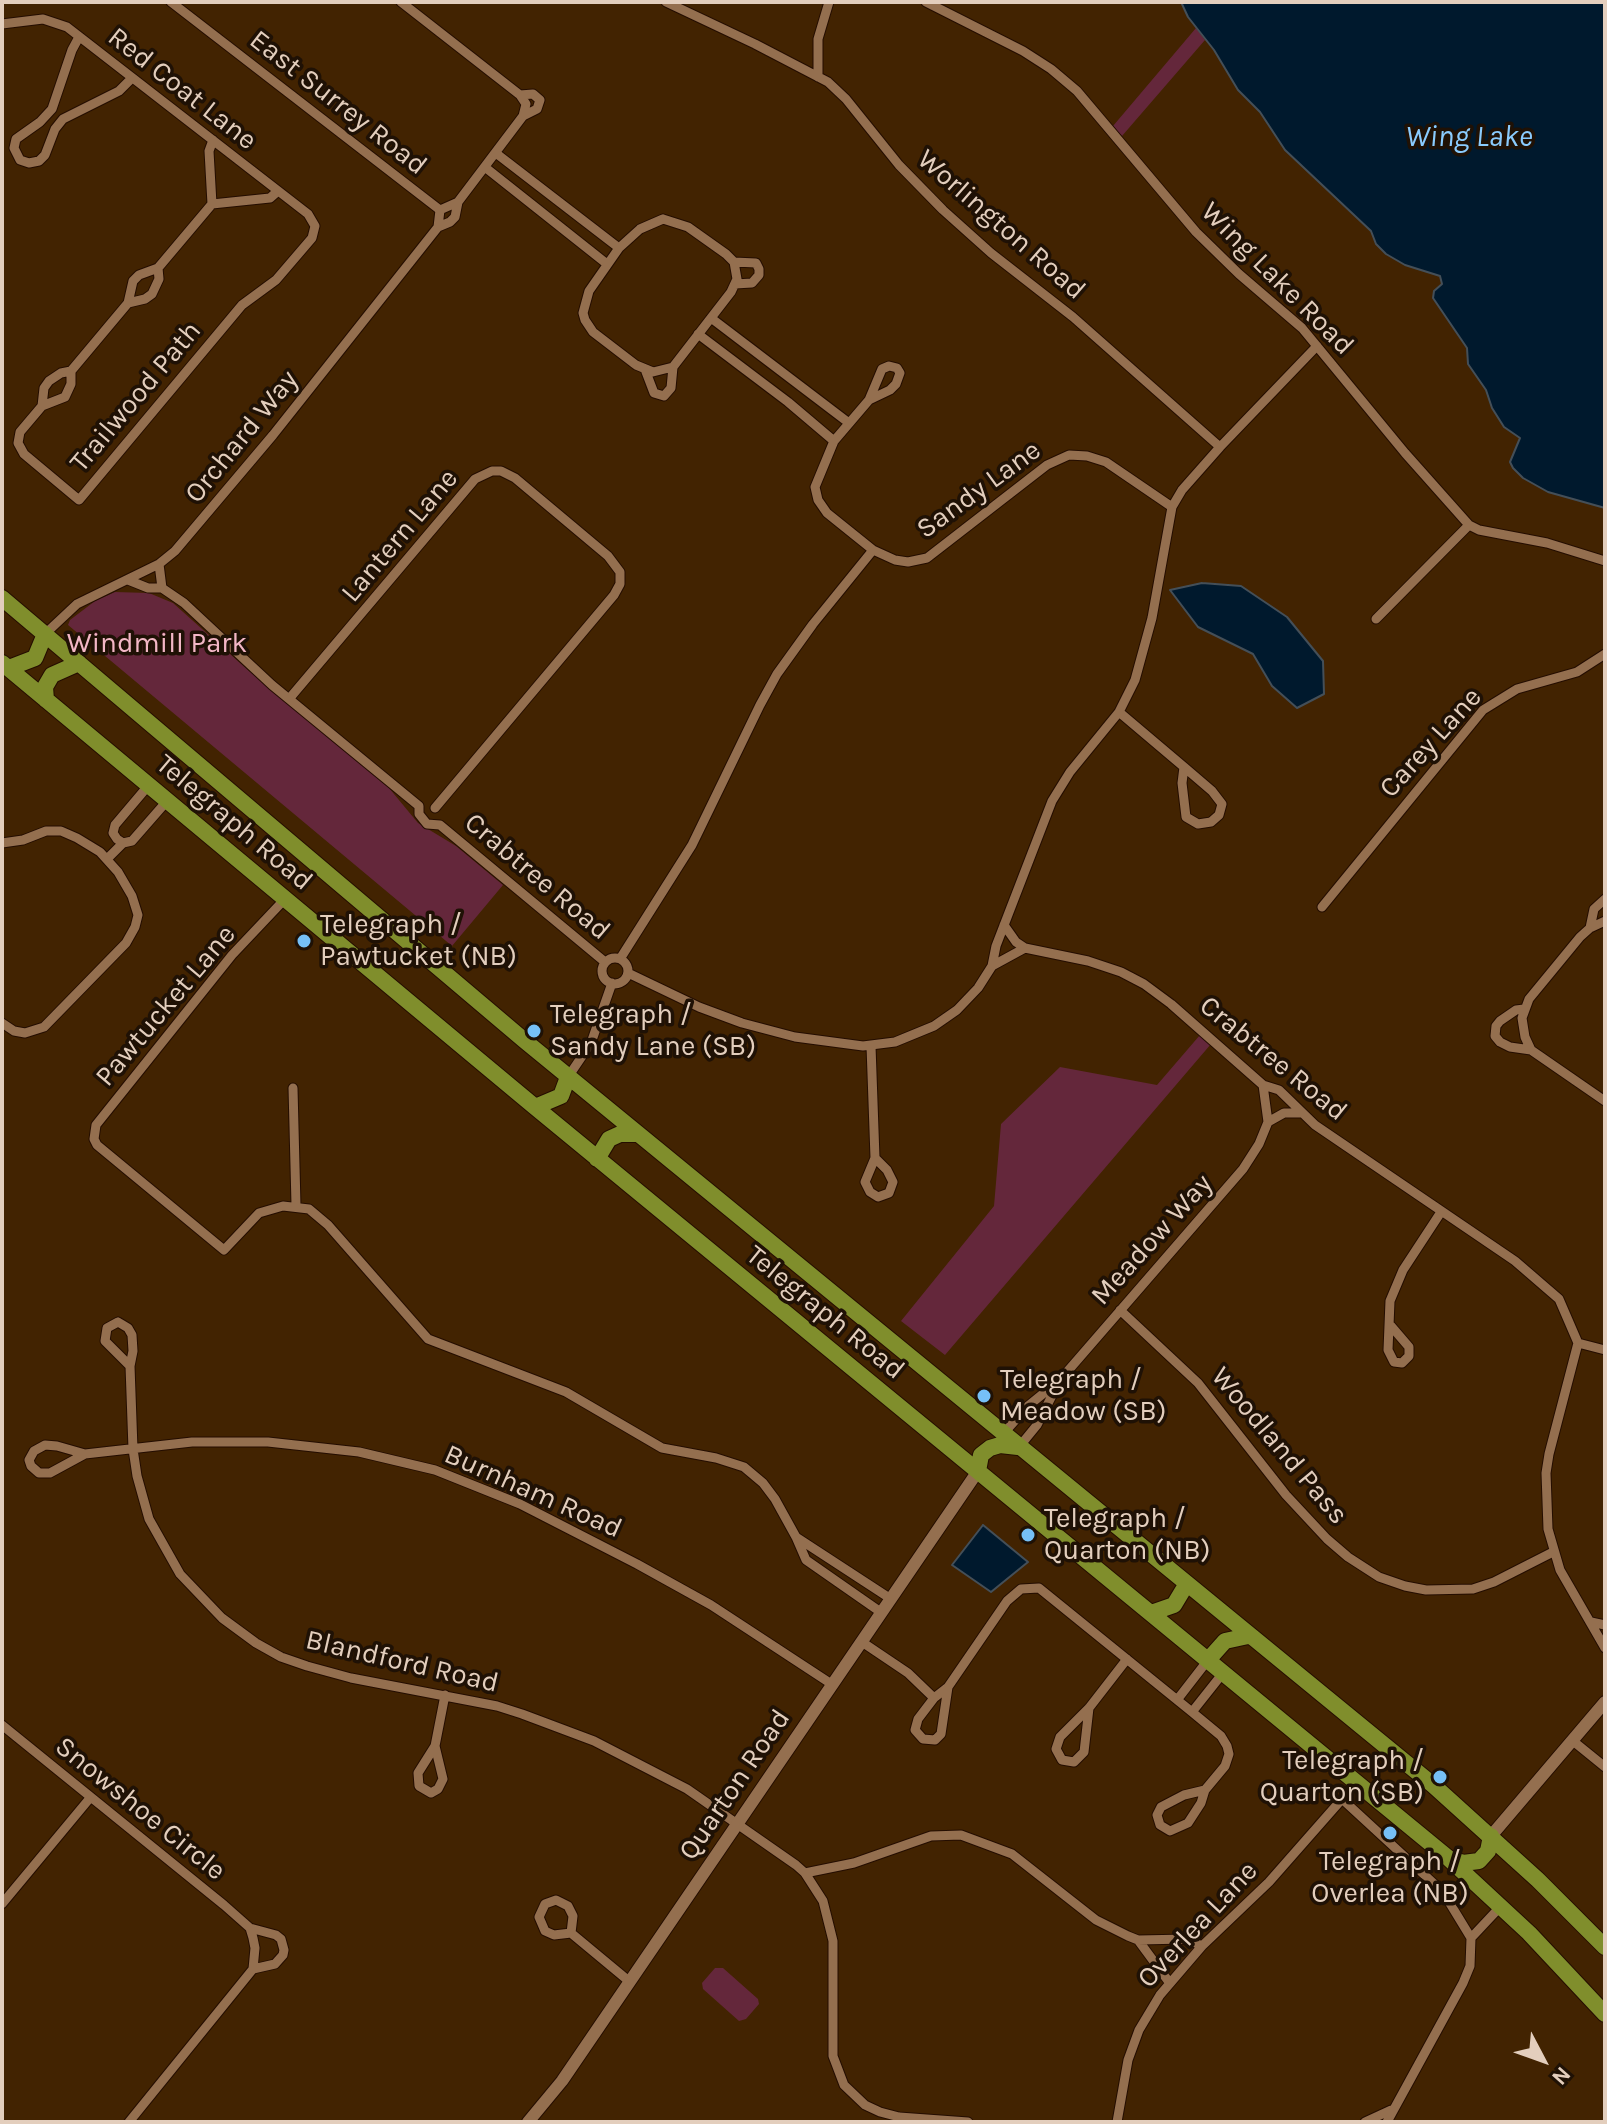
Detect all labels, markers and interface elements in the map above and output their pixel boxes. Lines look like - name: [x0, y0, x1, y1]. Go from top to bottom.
- street label: Red Coat Lane: [101, 20, 263, 158]
- street label: East Surrey Road: [243, 23, 433, 183]
- water label: Wing Lake: [1405, 119, 1533, 155]
- street label: Worlington Road: [910, 143, 1092, 307]
- street label: Wing Lake Road: [1194, 196, 1360, 362]
- street label: Trailwood Path: [63, 315, 209, 479]
- street label: Orchard Way: [178, 364, 306, 510]
- street label: Sandy Lane: [910, 434, 1048, 546]
- street label: Lantern Lane: [334, 462, 466, 610]
- park label: Windmill Park: [67, 627, 247, 661]
- street label: Carey Lane: [1373, 681, 1489, 805]
- street label: Telegraph Road: [149, 748, 319, 898]
- street label: Crabtree Road: [457, 806, 617, 948]
- place label: Telegraph / Pawtucket (NB): [320, 908, 517, 974]
- street label: Pawtucket Lane: [89, 919, 243, 1093]
- marker: Telegraph / Pawtucket (NB): [295, 932, 313, 950]
- street label: Crabtree Road: [1193, 989, 1353, 1129]
- place label: Telegraph / Sandy Lane (SB): [550, 998, 756, 1064]
- marker: Telegraph / Sandy Lane (SB): [525, 1022, 543, 1040]
- street label: Meadow Way: [1084, 1167, 1220, 1313]
- street label: Telegraph Road: [739, 1239, 911, 1387]
- street label: Woodland Pass: [1203, 1360, 1355, 1532]
- place label: Telegraph / Meadow (SB): [1000, 1363, 1167, 1429]
- marker: Telegraph / Meadow (SB): [975, 1387, 993, 1405]
- street label: Burnham Road: [439, 1438, 627, 1546]
- place label: Telegraph / Quarton (NB): [1044, 1502, 1211, 1568]
- marker: Telegraph / Quarton (NB): [1019, 1526, 1037, 1544]
- street label: Blandford Road: [302, 1623, 502, 1701]
- street label: Quarton Road: [672, 1703, 798, 1867]
- street label: Snowshoe Circle: [48, 1730, 232, 1888]
- place label: Telegraph / Quarton (SB): [1260, 1744, 1424, 1810]
- marker: Telegraph / Quarton (SB): [1431, 1768, 1449, 1786]
- marker: Telegraph / Overlea (NB): [1381, 1824, 1399, 1842]
- place label: Telegraph / Overlea (NB): [1311, 1845, 1469, 1911]
- street label: Overlea Lane: [1131, 1855, 1265, 1995]
- north arrow: [1503, 2020, 1583, 2100]
- text: N: [1546, 2061, 1576, 2090]

